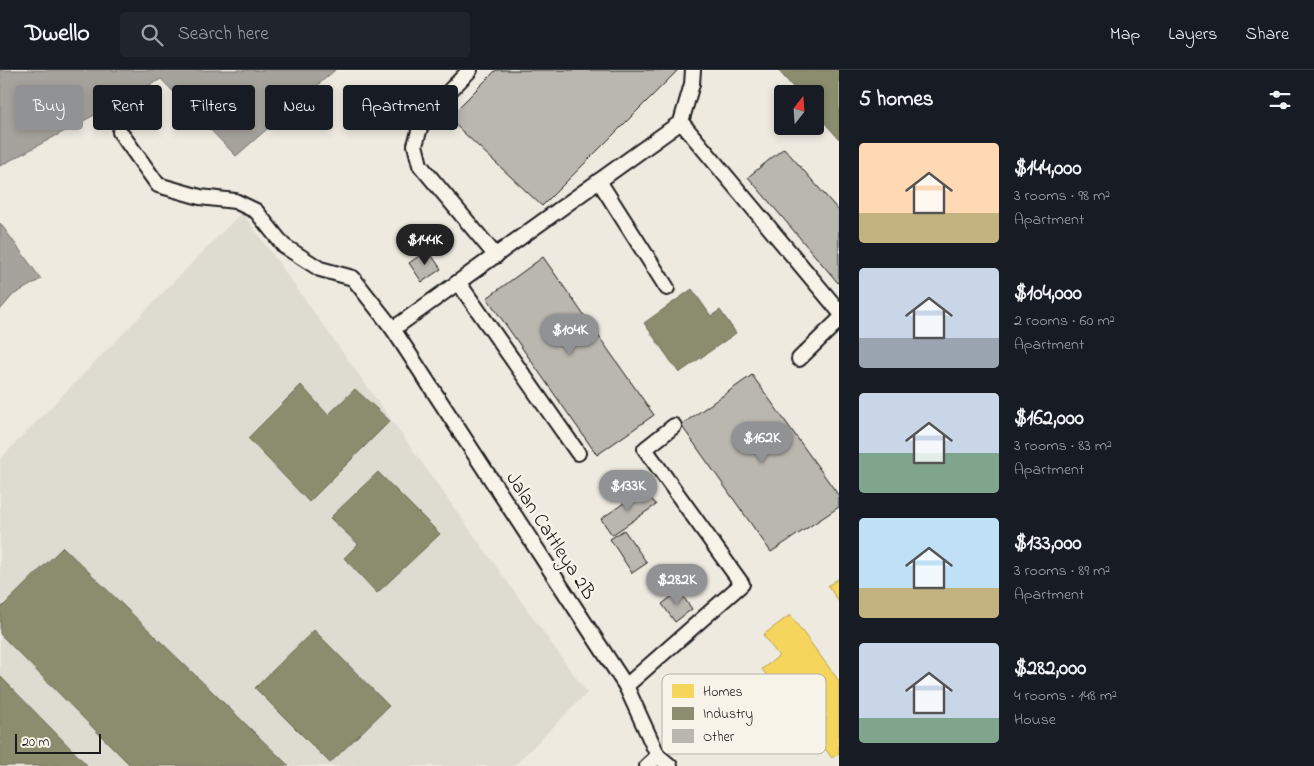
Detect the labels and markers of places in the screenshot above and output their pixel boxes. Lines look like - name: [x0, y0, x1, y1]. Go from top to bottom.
- pin: $144K: [390, 224, 460, 266]
- pin: $104K: [535, 314, 605, 356]
- pin: $162K: [727, 422, 797, 464]
- pin: $133K: [593, 470, 663, 512]
- pin: $282K: [642, 564, 712, 606]

